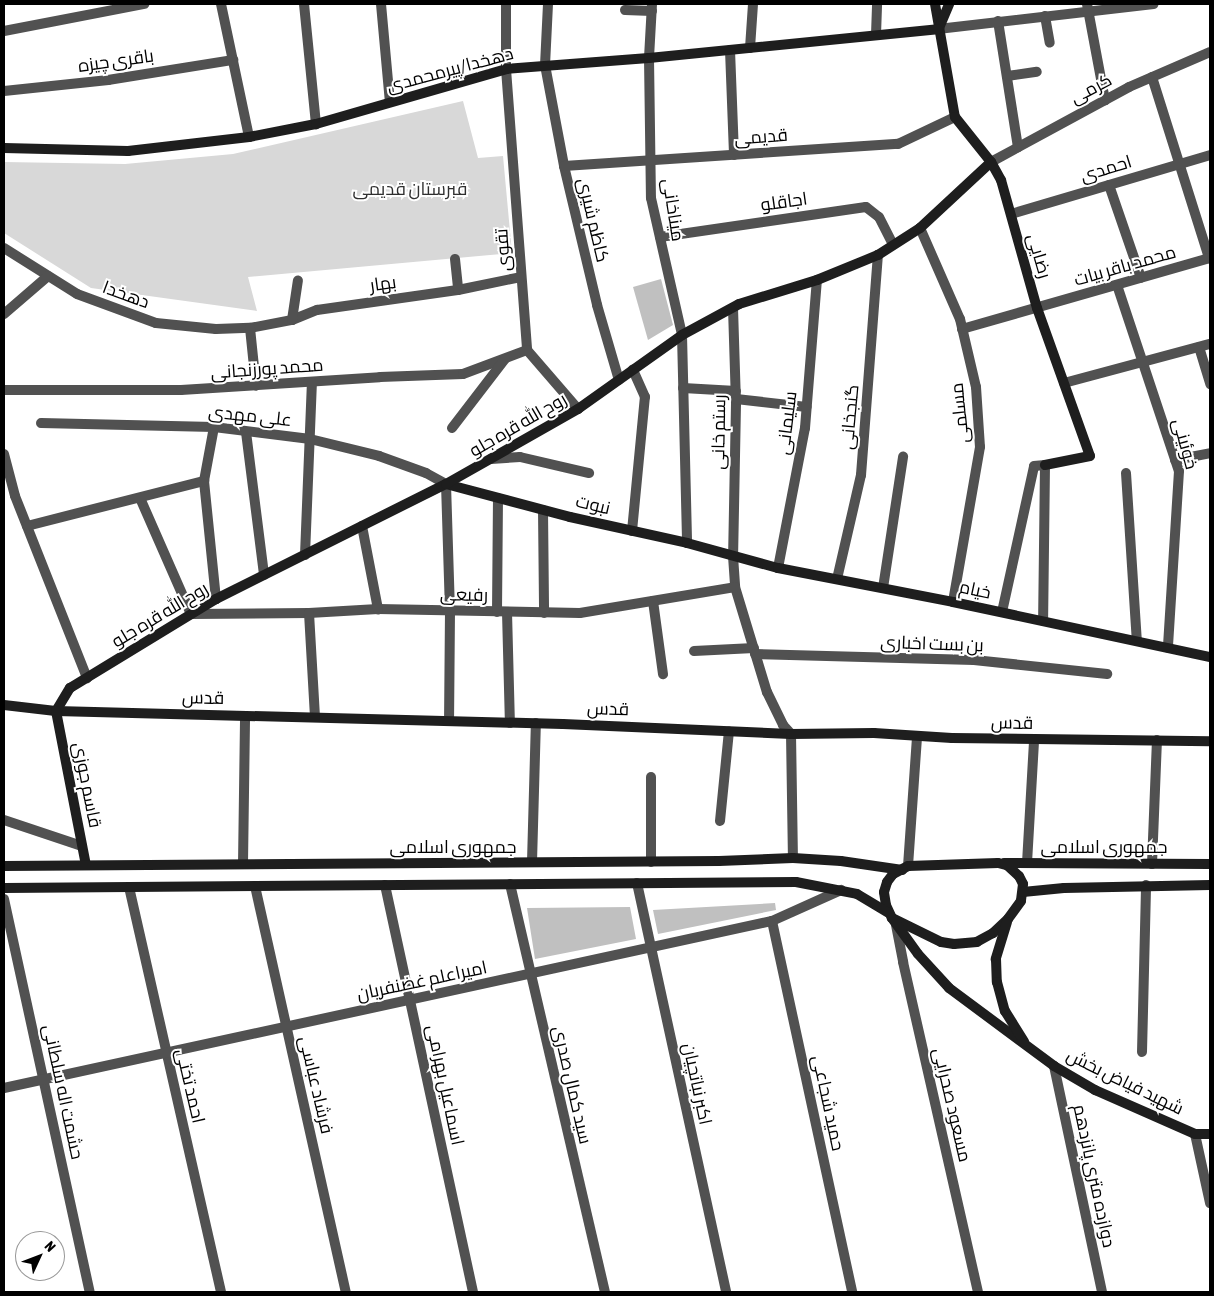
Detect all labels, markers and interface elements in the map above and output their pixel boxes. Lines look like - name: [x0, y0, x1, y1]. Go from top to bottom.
- street label: دهخدا/پیرمحمدی: [384, 43, 516, 97]
- street label: باقری چیزه: [77, 45, 155, 77]
- street label: کرمی: [1066, 69, 1116, 109]
- street label: قدیمی: [734, 124, 788, 150]
- street label: احمدی: [1078, 151, 1134, 187]
- street label: کاظم شیری: [573, 176, 613, 264]
- street label: میناخانی: [657, 177, 689, 243]
- park label: قبرستان قدیمى: [353, 178, 467, 200]
- street label: اجاقلو: [759, 188, 809, 216]
- street label: تقوی: [491, 228, 515, 272]
- street label: رضایی: [1022, 231, 1056, 281]
- street label: محمد باقر بیات: [1071, 241, 1179, 291]
- street label: بهار: [368, 271, 398, 297]
- street label: دهخدا: [100, 277, 152, 313]
- street label: محمد پورزنجانی: [210, 354, 324, 384]
- street label: مسلمی: [946, 382, 974, 444]
- street label: گنجخانی: [836, 384, 864, 450]
- street label: روح الله قره جلو: [465, 388, 571, 462]
- street label: سلیمانی: [772, 390, 802, 456]
- street label: رستم خانی: [708, 394, 730, 470]
- street label: علی مهدی: [207, 401, 293, 431]
- street label: خوئینی: [1168, 416, 1202, 472]
- street label: نبوت: [574, 491, 612, 519]
- street label: خیام: [957, 576, 993, 604]
- street label: روح الله قره جلو: [108, 578, 212, 652]
- street label: رفیعی: [440, 584, 488, 606]
- street label: بن بست اخباری: [880, 631, 984, 657]
- street label: قدس: [182, 687, 224, 709]
- street label: قدس: [586, 697, 630, 721]
- street label: قدس: [991, 712, 1033, 734]
- street label: قاسم جوزی: [68, 740, 106, 830]
- street label: جمهوری اسلامی: [389, 836, 517, 858]
- street label: جمهوری اسلامی: [1040, 836, 1168, 858]
- street label: امیراعلم غضنفریان: [355, 957, 489, 1005]
- street label: حشمت اله سلطانی: [38, 1023, 88, 1161]
- street label: اسماعیل بهرامی: [422, 1023, 468, 1147]
- street label: سید کمال صدری: [548, 1024, 596, 1146]
- street label: فرشاد عباسی: [294, 1034, 338, 1136]
- street label: اکبر نباتچیان: [678, 1041, 716, 1127]
- street label: شهید فیاض بخش: [1063, 1044, 1187, 1120]
- street label: مسعود صحرایی: [928, 1046, 976, 1164]
- street label: احمد تختی: [171, 1047, 209, 1125]
- street label: حمید شجاعی: [807, 1053, 849, 1153]
- street label: دوازده متری پانزدهم: [1068, 1102, 1120, 1250]
- north arrow: [15, 1231, 65, 1281]
- text: N: [42, 1238, 59, 1255]

